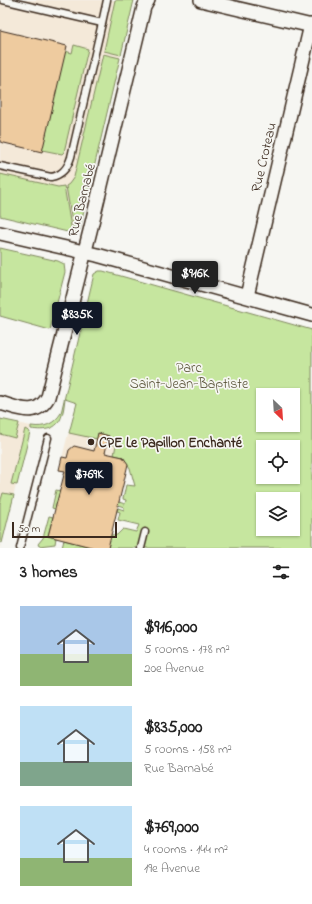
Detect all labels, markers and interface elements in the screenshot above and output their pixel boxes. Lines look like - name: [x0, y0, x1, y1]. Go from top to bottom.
- street label: Rue Croteau: [246, 120, 283, 194]
- street label: Rue Barnabé: [63, 161, 102, 239]
- pin: $916K: [167, 261, 223, 295]
- text: $916K: [181, 264, 209, 283]
- pin: $835K: [49, 302, 105, 336]
- text: $835K: [61, 305, 93, 324]
- park label: Parc Saint-Jean-Baptiste: [130, 358, 249, 395]
- north arrow: [256, 388, 300, 432]
- map controls: [256, 388, 300, 536]
- place label: CPE Le Papillon Enchanté: [99, 433, 243, 454]
- marker: CPE Le Papillon Enchanté: [86, 437, 96, 447]
- button: locate: [256, 440, 300, 484]
- pin: $769K: [61, 462, 117, 496]
- text: $769K: [74, 465, 104, 484]
- button: layers: [256, 492, 300, 536]
- scale bar: [12, 520, 117, 539]
- text: 50 m: [18, 521, 40, 537]
- text: 3 homes: [20, 560, 78, 585]
- icon: filters: [270, 561, 292, 583]
- text: $916,000: [144, 615, 197, 640]
- icon: home: [52, 622, 100, 670]
- text: 5 rooms · 178 m²: [144, 640, 230, 659]
- text: 20e Avenue: [144, 659, 204, 678]
- text: $835,000: [144, 715, 202, 740]
- icon: home: [52, 722, 100, 770]
- text: 5 rooms · 158 m²: [144, 740, 232, 759]
- text: Rue Barnabé: [144, 759, 214, 778]
- text: $769,000: [144, 815, 199, 840]
- icon: home: [52, 822, 100, 870]
- text: 4 rooms · 144 m²: [144, 840, 228, 859]
- text: 19e Avenue: [144, 859, 200, 878]

